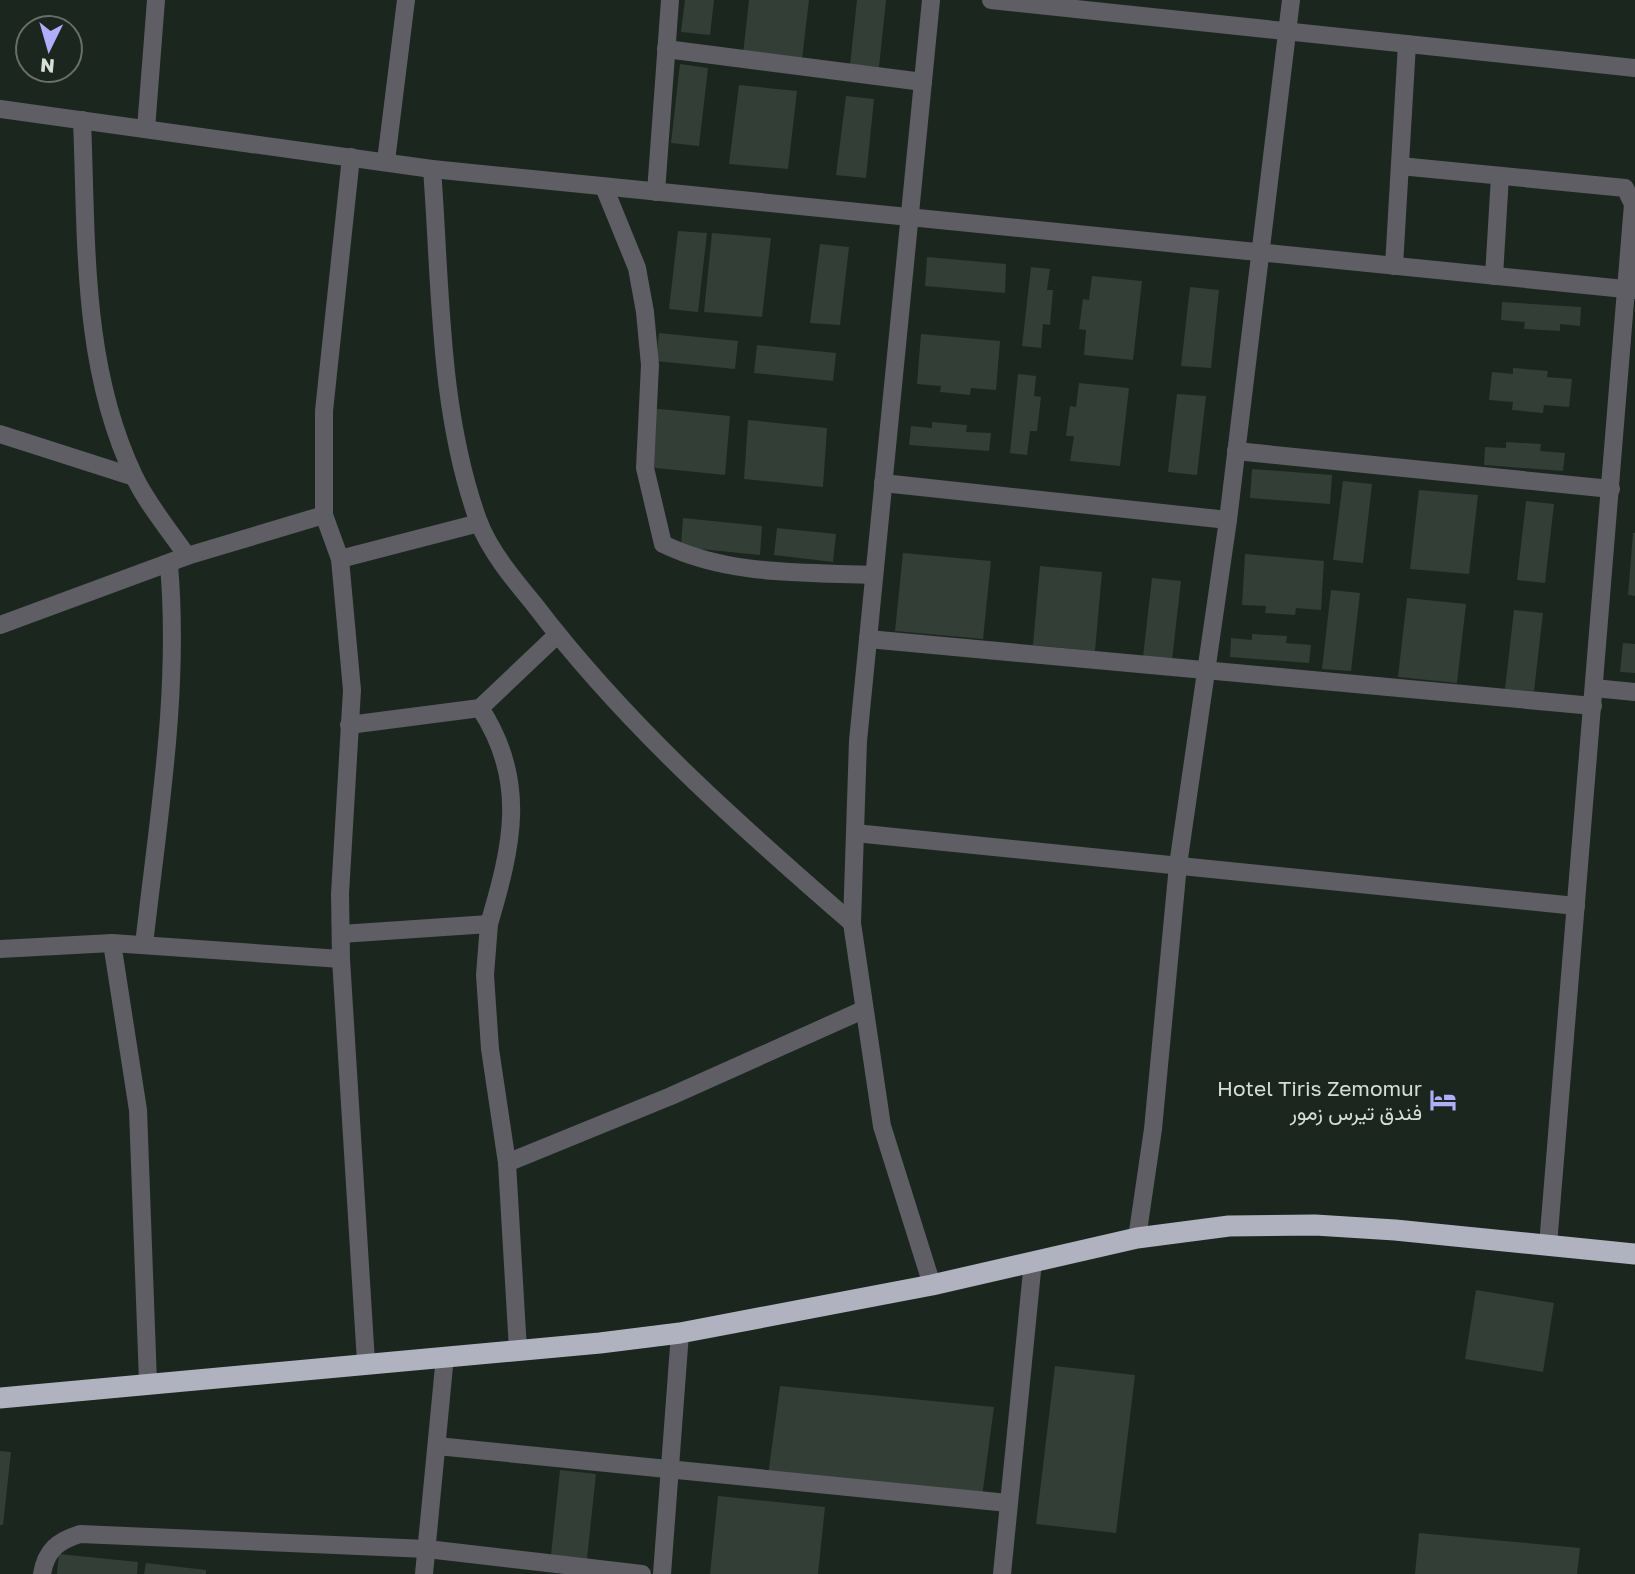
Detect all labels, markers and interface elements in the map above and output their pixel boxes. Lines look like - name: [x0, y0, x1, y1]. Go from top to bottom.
- north arrow: [14, 14, 84, 84]
- text: N: [39, 54, 56, 79]
- place label: Hotel Tiris Zemomur فندق تيرس زمور: [1217, 1075, 1422, 1126]
- hotel icon: Hotel Tiris Zemomur فندق تيرس زمور: [1428, 1085, 1458, 1115]

